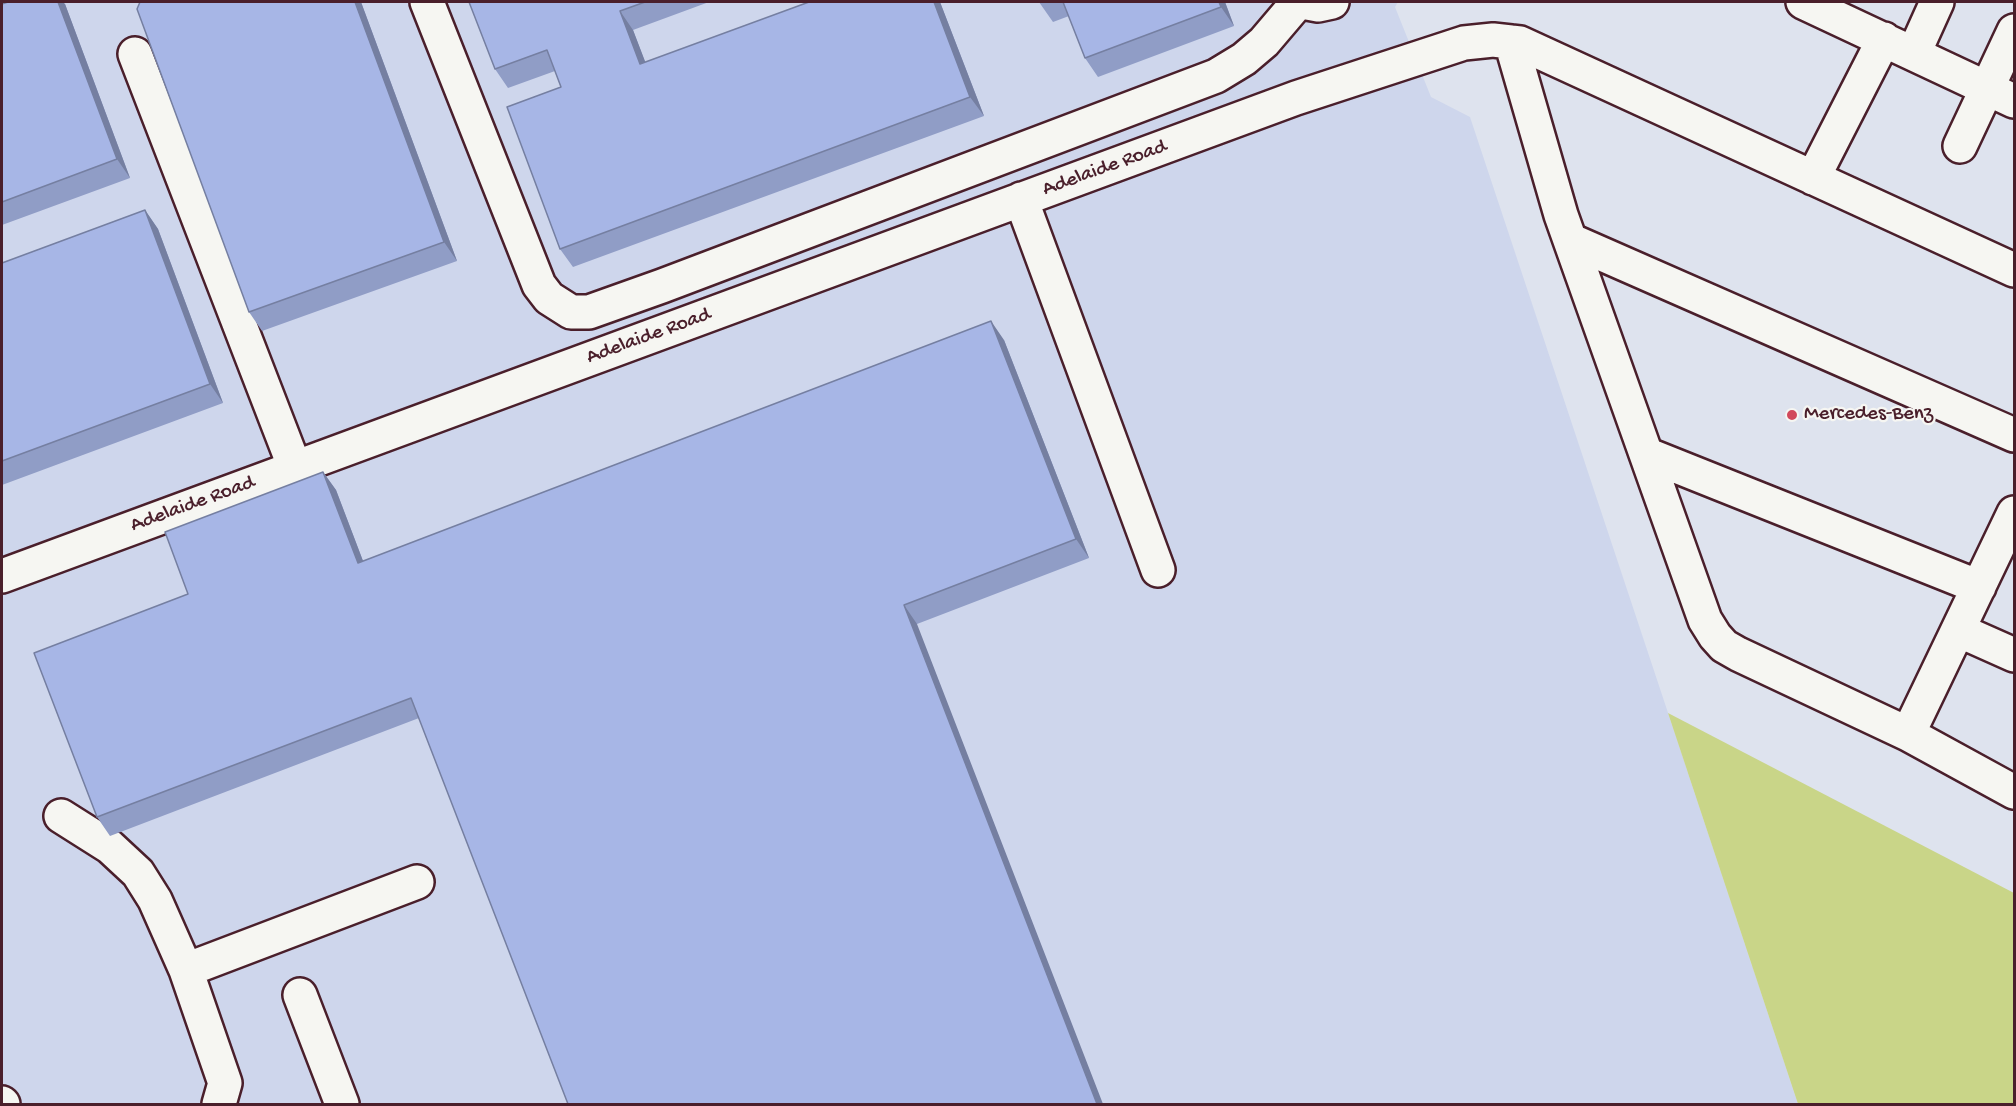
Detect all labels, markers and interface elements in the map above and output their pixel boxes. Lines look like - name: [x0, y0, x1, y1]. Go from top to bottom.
- street label: Adelaide Road: [1039, 135, 1171, 203]
- street label: Adelaide Road: [583, 303, 715, 371]
- place label: Mercedes-Benz: [1804, 402, 1933, 428]
- marker: Mercedes-Benz: [1785, 408, 1799, 422]
- street label: Adelaide Road: [127, 471, 259, 539]

